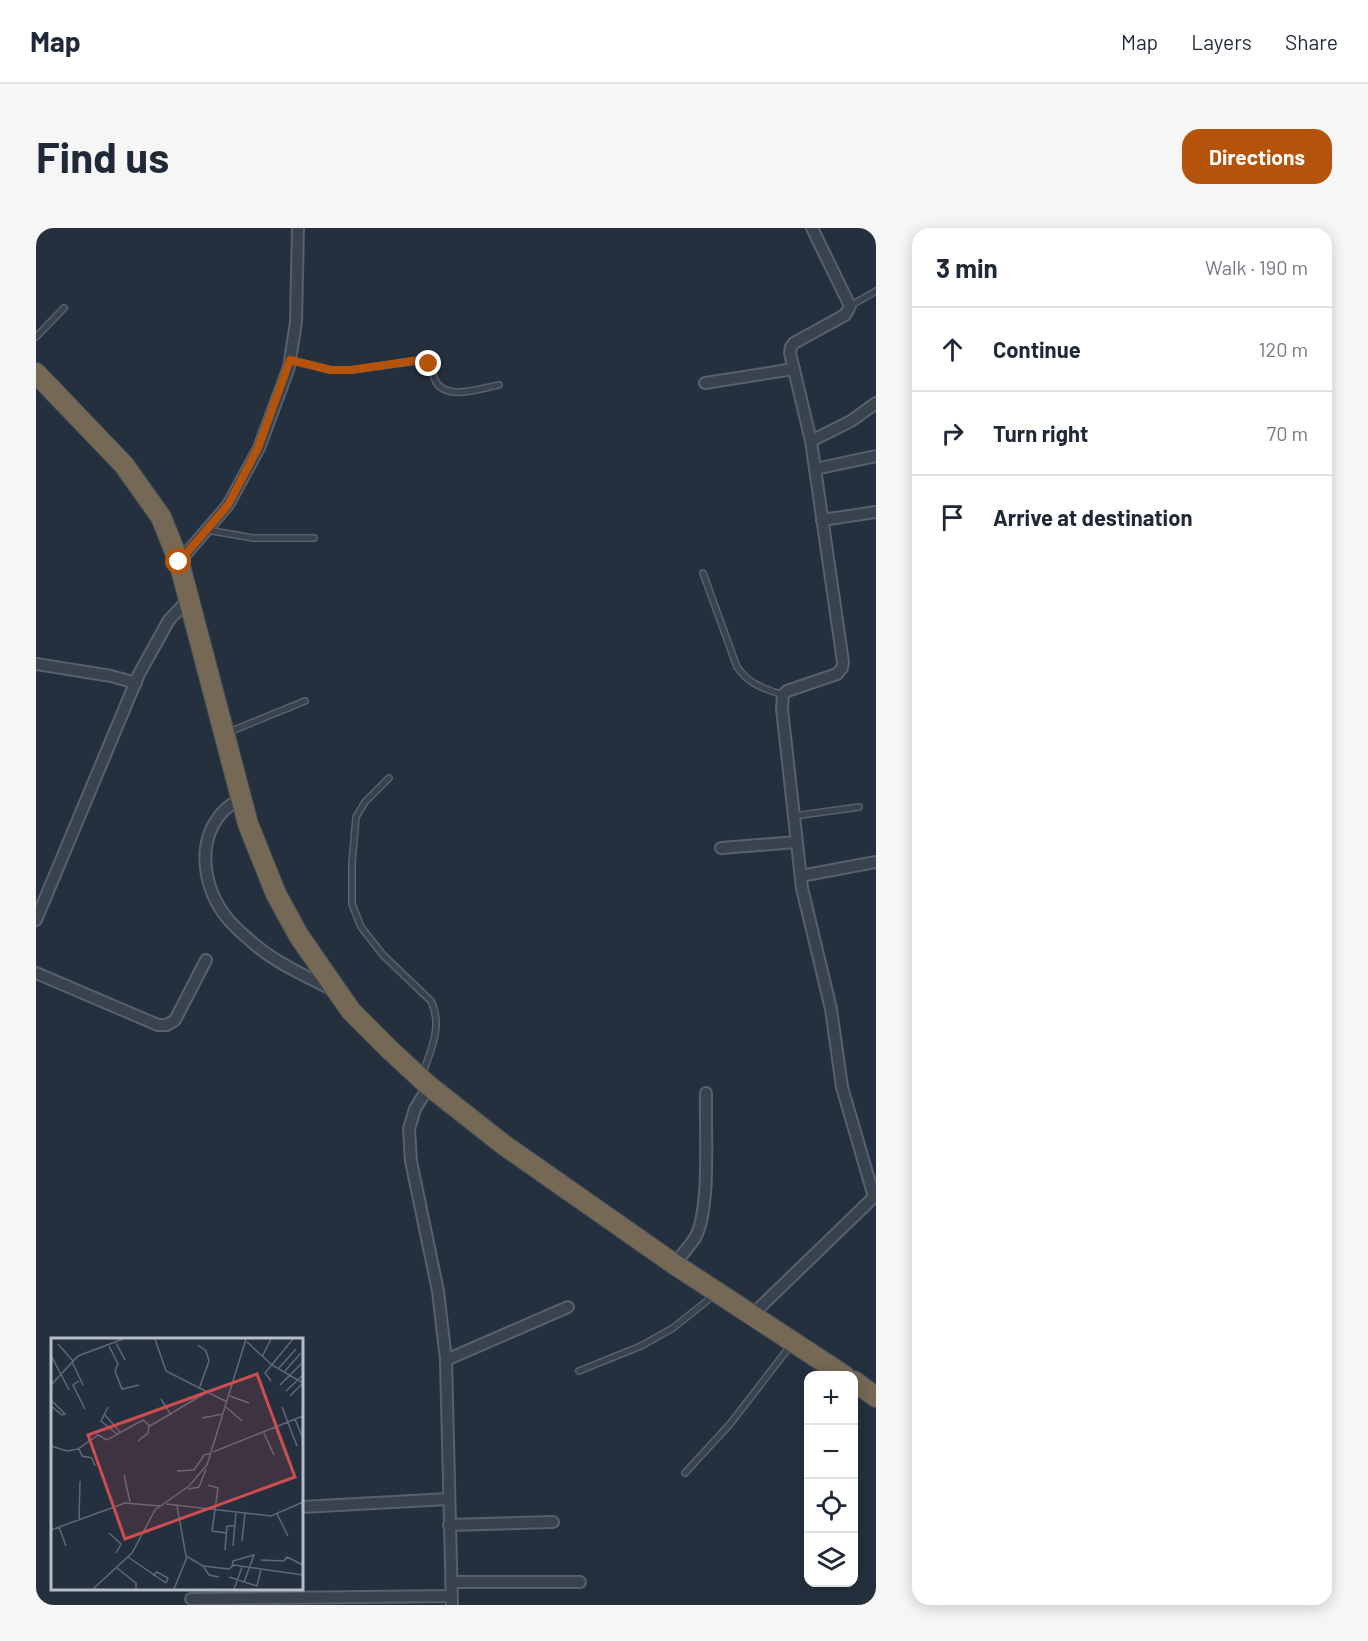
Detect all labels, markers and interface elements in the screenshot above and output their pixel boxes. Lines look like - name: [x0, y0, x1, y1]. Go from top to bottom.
- text: Map: [30, 24, 81, 58]
- text: Map: [1121, 29, 1158, 54]
- text: Layers: [1191, 29, 1252, 54]
- text: Share: [1285, 29, 1338, 54]
- button: Directions: [1182, 129, 1332, 184]
- text: Find us: [36, 131, 169, 181]
- text: 3 min: [936, 252, 998, 283]
- text: Walk · 190 m: [1205, 255, 1308, 279]
- icon: ahead: [936, 333, 969, 366]
- text: Continue: [993, 336, 1081, 362]
- text: 120 m: [1258, 337, 1308, 361]
- route end: [415, 350, 441, 376]
- icon: right: [936, 417, 969, 450]
- text: Turn right: [993, 420, 1088, 446]
- text: 70 m: [1267, 421, 1308, 445]
- icon: arrive: [936, 501, 969, 534]
- text: Arrive at destination: [993, 504, 1192, 530]
- route start: [165, 548, 191, 574]
- inset map: [51, 1338, 303, 1590]
- map controls: [804, 1371, 858, 1587]
- button: +: [804, 1371, 858, 1425]
- button: −: [804, 1425, 858, 1479]
- button: locate: [804, 1479, 858, 1533]
- button: layers: [804, 1533, 858, 1587]

